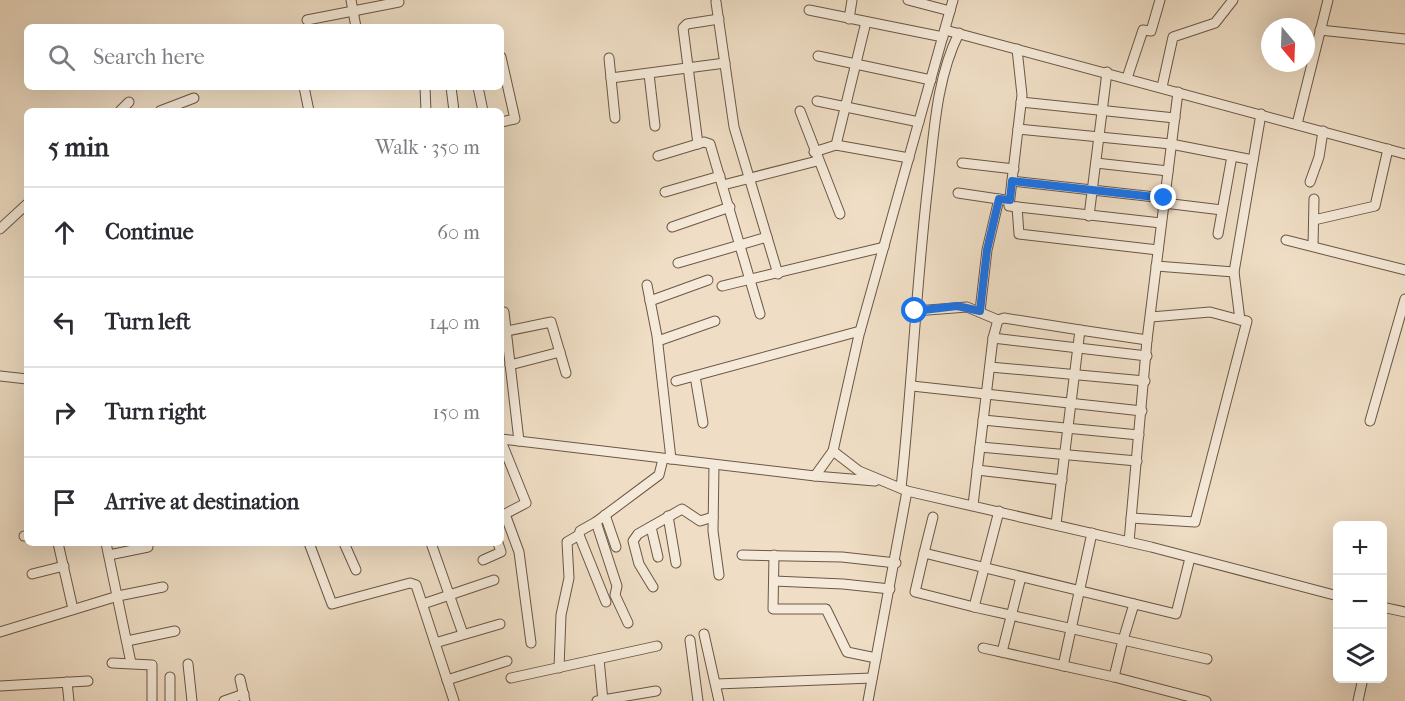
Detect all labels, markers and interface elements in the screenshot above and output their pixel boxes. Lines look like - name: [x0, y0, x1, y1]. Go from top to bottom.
- north arrow: [1261, 18, 1315, 72]
- search box: [24, 24, 504, 90]
- icon: search: [45, 41, 78, 74]
- text: Search here: [93, 44, 205, 70]
- text: 5 min: [48, 132, 109, 163]
- text: Walk · 350 m: [375, 136, 480, 159]
- route end: [1150, 184, 1176, 210]
- icon: ahead: [48, 216, 81, 249]
- text: Continue: [105, 219, 194, 245]
- text: 60 m: [437, 221, 480, 244]
- route start: [901, 297, 927, 323]
- icon: left: [48, 306, 81, 339]
- text: Turn left: [105, 309, 191, 335]
- text: 140 m: [429, 311, 480, 334]
- icon: right: [48, 396, 81, 429]
- text: Turn right: [105, 399, 206, 425]
- text: 150 m: [432, 401, 480, 424]
- icon: arrive: [48, 486, 81, 519]
- text: Arrive at destination: [105, 489, 299, 515]
- map controls: [1333, 521, 1387, 683]
- button: +: [1333, 521, 1387, 575]
- button: −: [1333, 575, 1387, 629]
- button: layers: [1333, 629, 1387, 683]

